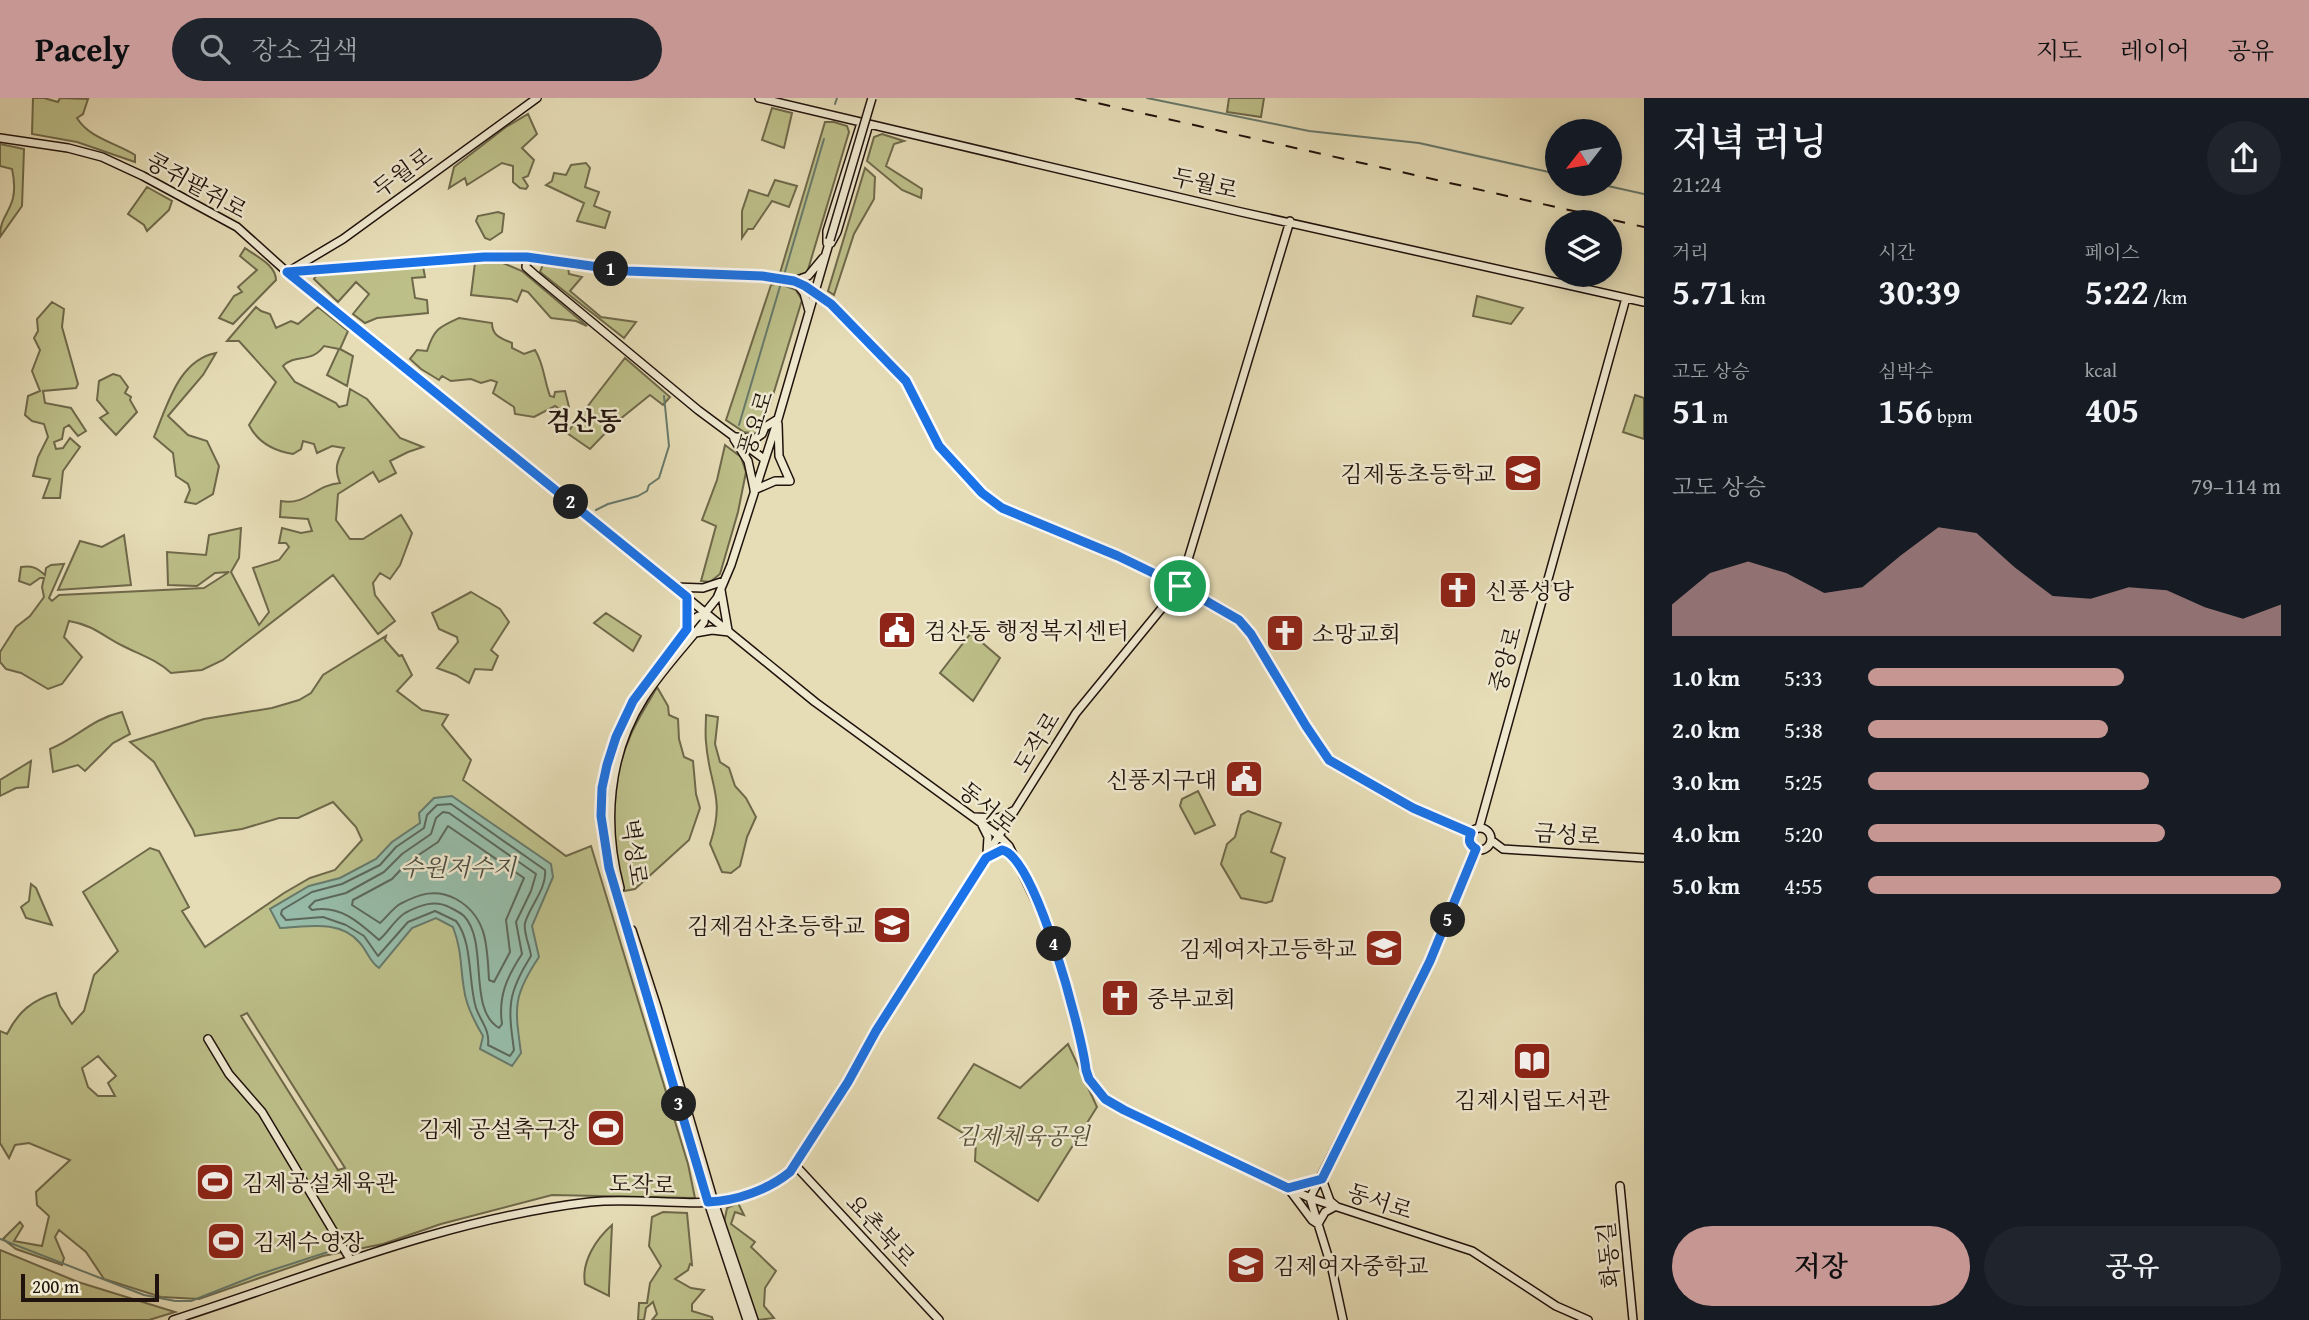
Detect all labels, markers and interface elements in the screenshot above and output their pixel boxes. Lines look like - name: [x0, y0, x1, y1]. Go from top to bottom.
- search box: [172, 18, 662, 81]
- text: Pacely: [35, 25, 130, 73]
- icon: search: [196, 30, 234, 68]
- text: 장소 검색: [252, 30, 358, 69]
- text: 지도: [2036, 33, 2082, 68]
- text: 레이어: [2120, 33, 2190, 68]
- text: 공유: [2228, 33, 2274, 68]
- text: 저녁 러닝: [1672, 113, 1827, 169]
- north arrow: [1545, 119, 1622, 196]
- map controls: [1545, 119, 1622, 287]
- button: share: [2207, 121, 2281, 195]
- street label: 두월로: [365, 139, 439, 205]
- street label: 콩쥐팥쥐로: [140, 144, 254, 226]
- street label: 두월로: [1169, 159, 1241, 207]
- text: 21:24: [1672, 167, 1722, 200]
- button: layers: [1545, 210, 1622, 287]
- text: 거리: [1672, 238, 1709, 266]
- text: 시간: [1878, 238, 1915, 266]
- text: 페이스: [2085, 238, 2140, 266]
- pin: 1: [594, 252, 628, 286]
- text: 1: [606, 254, 615, 282]
- text: 5.71: [1672, 266, 1736, 317]
- text: 30:39: [1878, 266, 1961, 317]
- text: 5:22: [2085, 266, 2149, 317]
- text: km: [1736, 283, 1766, 311]
- text: /km: [2149, 283, 2187, 311]
- text: kcal: [2085, 356, 2117, 384]
- text: 고도 상승: [1672, 357, 1750, 385]
- text: 심박수: [1878, 357, 1933, 385]
- text: 405: [2085, 384, 2139, 435]
- text: 51: [1672, 385, 1708, 436]
- text: 156: [1878, 385, 1933, 436]
- street label: 풍요로: [729, 386, 781, 460]
- district label: 검산동: [546, 401, 622, 440]
- text: m: [1708, 402, 1728, 430]
- text: bpm: [1933, 402, 1973, 430]
- school or university icon: 김제동초등학교: [1502, 452, 1544, 494]
- place label: 김제동초등학교: [1340, 457, 1496, 490]
- text: 79–114 m: [2191, 469, 2281, 502]
- text: 고도 상승: [1672, 470, 1766, 503]
- pin: 2: [554, 484, 588, 520]
- text: 2: [566, 487, 575, 515]
- pin: [1150, 556, 1210, 616]
- icon: arrive: [1161, 567, 1199, 605]
- church icon: 신풍성당: [1437, 569, 1479, 611]
- place label: 신풍성당: [1485, 574, 1575, 607]
- public building icon: 검산동 행정복지센터: [876, 609, 918, 651]
- church icon: 소망교회: [1264, 612, 1306, 654]
- place label: 검산동 행정복지센터: [924, 614, 1129, 647]
- place label: 소망교회: [1312, 617, 1401, 650]
- street label: 중앙로: [1480, 623, 1530, 695]
- text: 1.0 km: [1672, 661, 1740, 694]
- text: 5:33: [1784, 661, 1823, 694]
- street label: 도작로: [1004, 705, 1068, 779]
- text: 2.0 km: [1672, 713, 1740, 746]
- text: 5:38: [1784, 713, 1823, 746]
- public building icon: 신풍지구대: [1223, 758, 1265, 800]
- place label: 신풍지구대: [1106, 763, 1217, 796]
- text: 3.0 km: [1672, 765, 1740, 798]
- text: 5:25: [1784, 765, 1823, 798]
- street label: 동서로: [952, 773, 1024, 841]
- street label: 금성로: [1533, 815, 1601, 853]
- street label: 벽성로: [614, 817, 656, 887]
- text: 4.0 km: [1672, 817, 1740, 850]
- text: 5:20: [1784, 817, 1823, 850]
- water label: 수원저수지: [400, 850, 518, 885]
- text: 5.0 km: [1672, 869, 1740, 902]
- text: 4:55: [1784, 869, 1823, 902]
- pin: 5: [1430, 902, 1466, 938]
- school or university icon: 김제검산초등학교: [871, 904, 913, 946]
- text: 5: [1443, 905, 1452, 933]
- place label: 김제검산초등학교: [687, 909, 865, 942]
- pin: 4: [1036, 926, 1072, 962]
- school or university icon: 김제여자고등학교: [1363, 927, 1405, 969]
- text: 4: [1049, 929, 1058, 957]
- place label: 김제여자고등학교: [1179, 932, 1357, 965]
- church icon: 중부교회: [1099, 977, 1141, 1019]
- place label: 중부교회: [1147, 982, 1236, 1015]
- library icon: 김제시립도서관: [1511, 1040, 1553, 1082]
- place label: 김제시립도서관: [1454, 1083, 1611, 1116]
- pin: 3: [662, 1086, 696, 1122]
- text: 3: [674, 1089, 683, 1117]
- sports icon: 김제 공설축구장: [585, 1107, 627, 1149]
- place label: 김제 공설축구장: [418, 1112, 580, 1145]
- park label: 김제체육공원: [956, 1119, 1091, 1152]
- sports icon: 김제공설체육관: [194, 1161, 236, 1203]
- place label: 김제공설체육관: [242, 1166, 398, 1199]
- street label: 도작로: [608, 1166, 676, 1202]
- street label: 동서로: [1343, 1175, 1417, 1227]
- street label: 요촌북로: [839, 1186, 923, 1274]
- sports icon: 김제수영장: [205, 1220, 247, 1262]
- street label: 화동길: [1589, 1220, 1627, 1290]
- place label: 김제수영장: [253, 1225, 365, 1258]
- button: 저장: [1672, 1226, 1970, 1306]
- button: 공유: [1984, 1226, 2281, 1306]
- school or university icon: 김제여자중학교: [1225, 1244, 1267, 1286]
- place label: 김제여자중학교: [1273, 1249, 1429, 1282]
- scale bar: [21, 1271, 159, 1303]
- text: 200 m: [32, 1272, 79, 1300]

